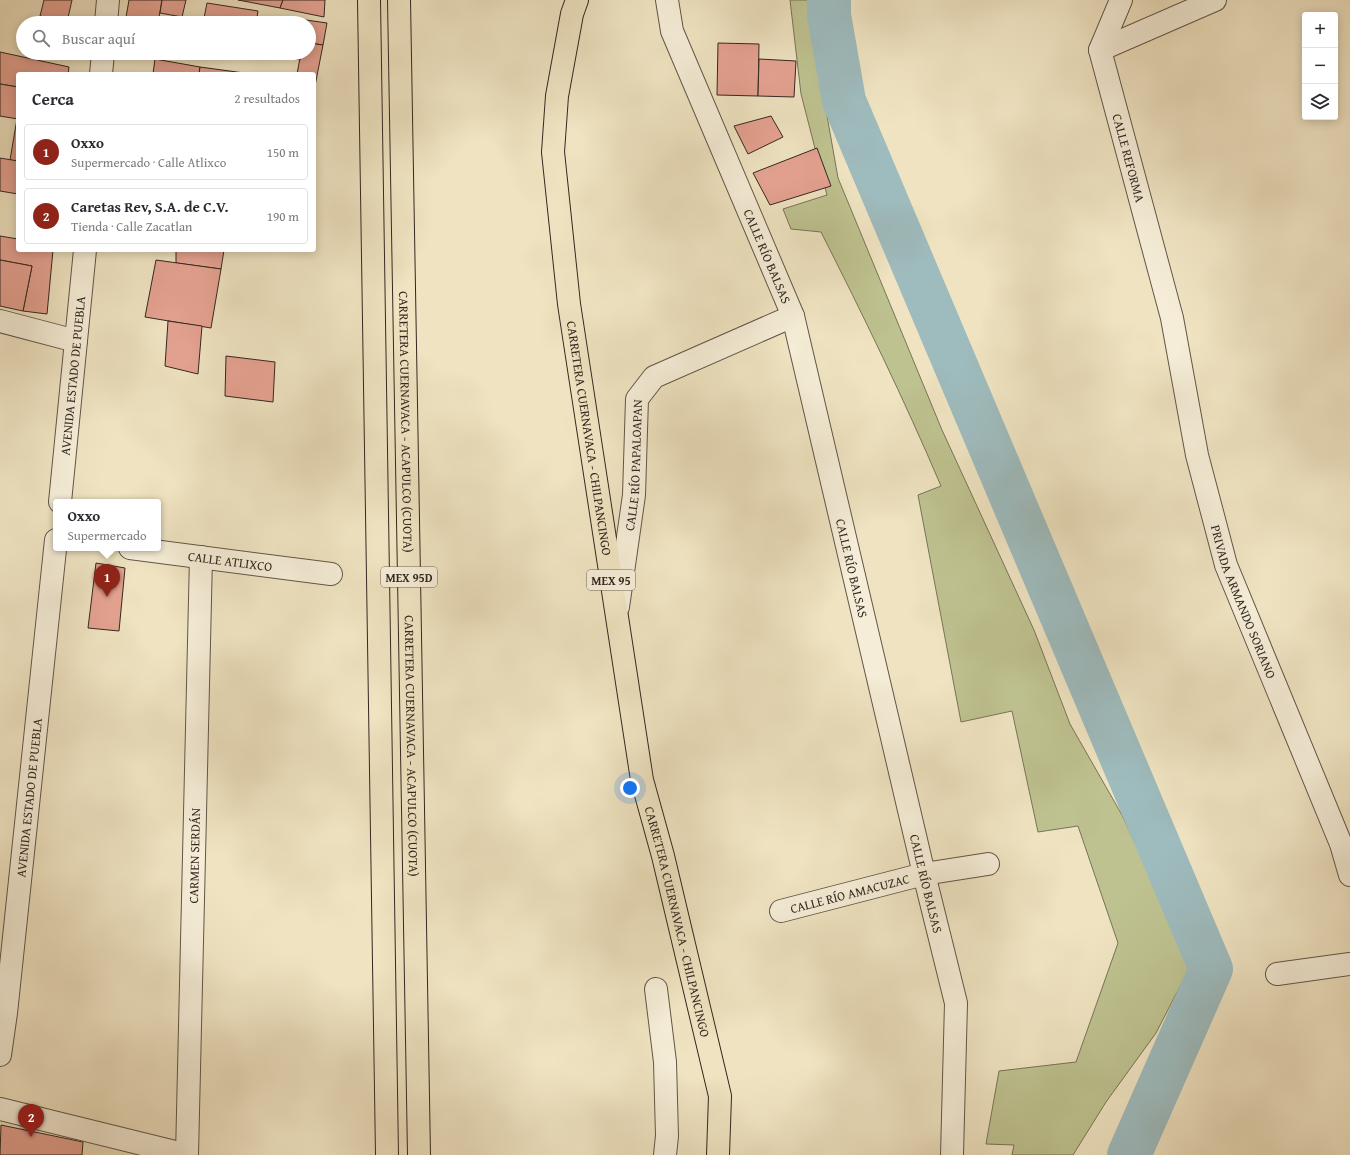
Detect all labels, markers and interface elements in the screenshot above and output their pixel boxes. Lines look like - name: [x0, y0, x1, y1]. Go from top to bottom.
- map controls: [1302, 12, 1338, 120]
- button: +: [1302, 12, 1338, 48]
- search box: [16, 16, 316, 60]
- icon: search: [30, 27, 52, 49]
- text: Buscar aquí: [62, 28, 135, 49]
- button: −: [1302, 48, 1338, 84]
- button: layers: [1302, 84, 1338, 120]
- text: Cerca: [32, 86, 74, 111]
- text: 2 resultados: [234, 89, 300, 108]
- street label: CALLE REFORMA: [1108, 111, 1150, 204]
- text: Oxxo: [71, 132, 104, 153]
- text: 1: [43, 143, 49, 162]
- text: 150 m: [267, 143, 299, 162]
- text: Supermercado · Calle Atlixco: [71, 153, 226, 172]
- text: Caretas Rev, S.A. de C.V.: [71, 196, 228, 217]
- street label: CALLE RÍO BALSAS: [739, 206, 796, 306]
- text: 2: [43, 207, 49, 226]
- text: 190 m: [267, 207, 299, 226]
- text: Tienda · Calle Zacatlan: [71, 217, 192, 236]
- street label: CARRETERA CUERNAVACA - ACAPULCO (CUOTA): [395, 291, 418, 553]
- street label: AVENIDA ESTADO DE PUEBLA: [55, 295, 90, 456]
- street label: CARRETERA CUERNAVACA - CHILPANCINGO: [562, 320, 617, 557]
- street label: CALLE RÍO PAPALOAPAN: [620, 399, 646, 532]
- popup: [53, 499, 161, 551]
- text: Oxxo: [67, 505, 100, 526]
- street label: CALLE RÍO BALSAS: [831, 517, 873, 620]
- street label: PRIVADA ARMANDO SORIANO: [1206, 523, 1281, 681]
- text: Supermercado: [67, 526, 147, 545]
- street label: CALLE ATLIXCO: [187, 546, 273, 576]
- pin: 1: [94, 564, 120, 597]
- road number: MEX 95D: [381, 567, 437, 587]
- road number: MEX 95: [587, 570, 635, 590]
- street label: CARRETERA CUERNAVACA - ACAPULCO (CUOTA): [400, 615, 424, 877]
- street label: AVENIDA ESTADO DE PUEBLA: [11, 717, 47, 878]
- your location: [620, 778, 640, 798]
- street label: CARRETERA CUERNAVACA - CHILPANCINGO: [640, 804, 715, 1039]
- street label: CARMEN SERDÁN: [183, 807, 205, 904]
- street label: CALLE RÍO BALSAS: [905, 832, 948, 935]
- street label: CALLE RÍO AMACUZAC: [788, 869, 911, 918]
- pin: 2: [18, 1104, 44, 1137]

